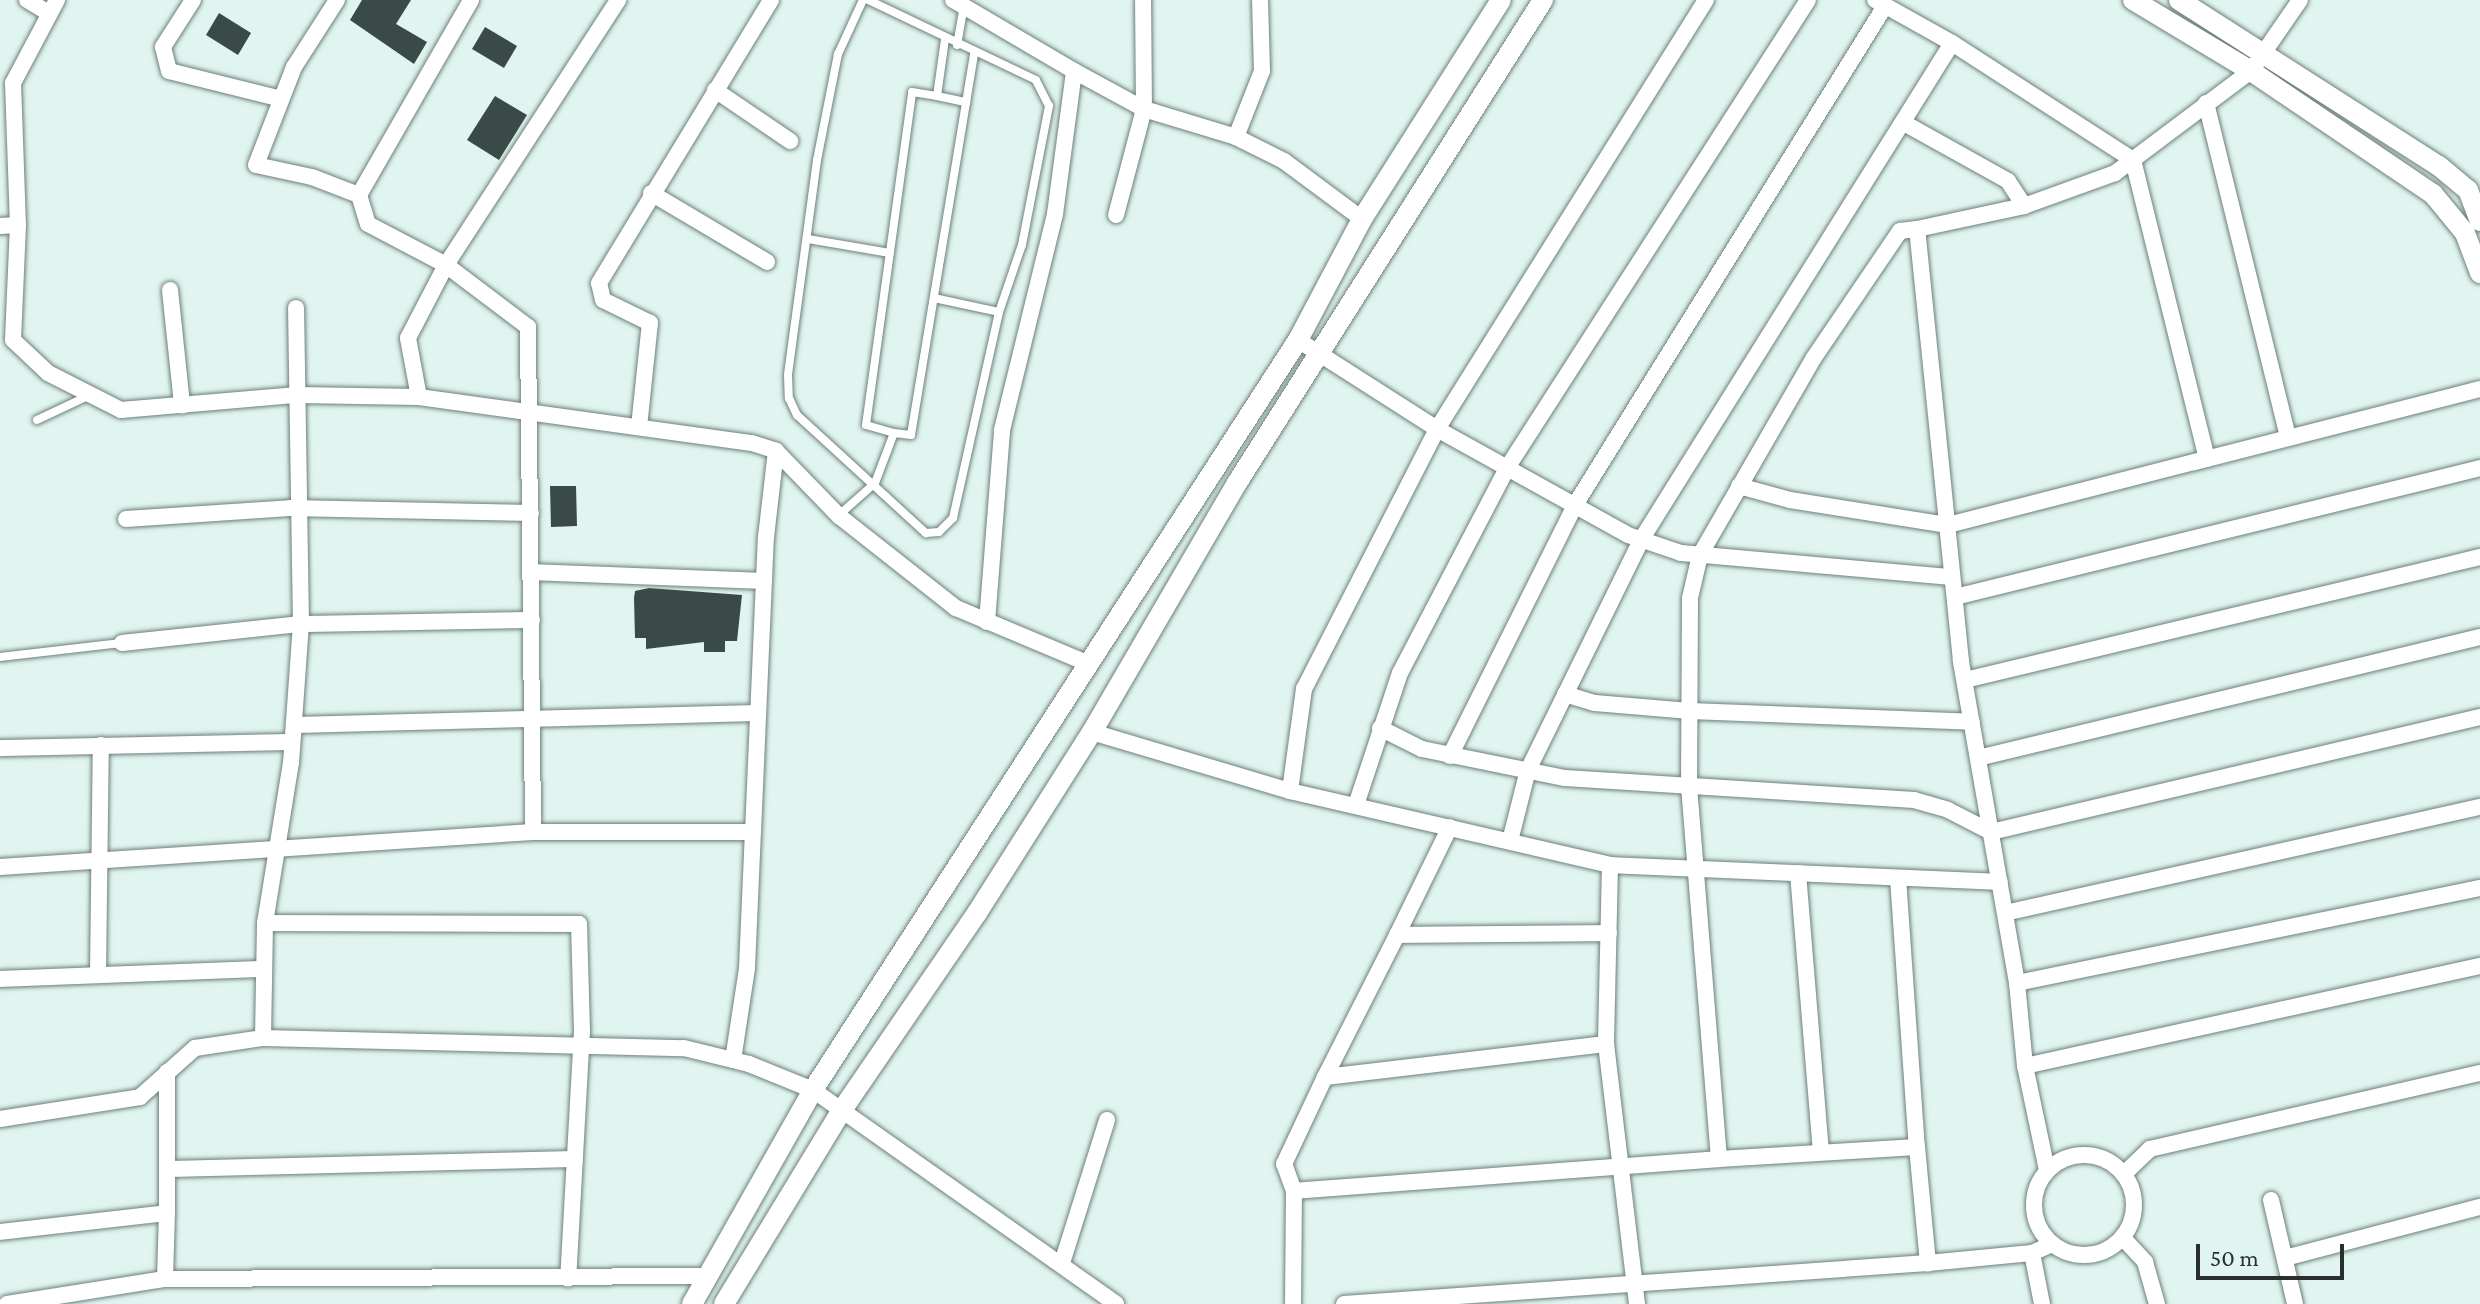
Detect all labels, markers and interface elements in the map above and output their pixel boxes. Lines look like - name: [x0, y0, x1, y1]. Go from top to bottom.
- scale bar: [2200, 1228, 2348, 1278]
- text: 50 m: [2210, 1244, 2259, 1271]

